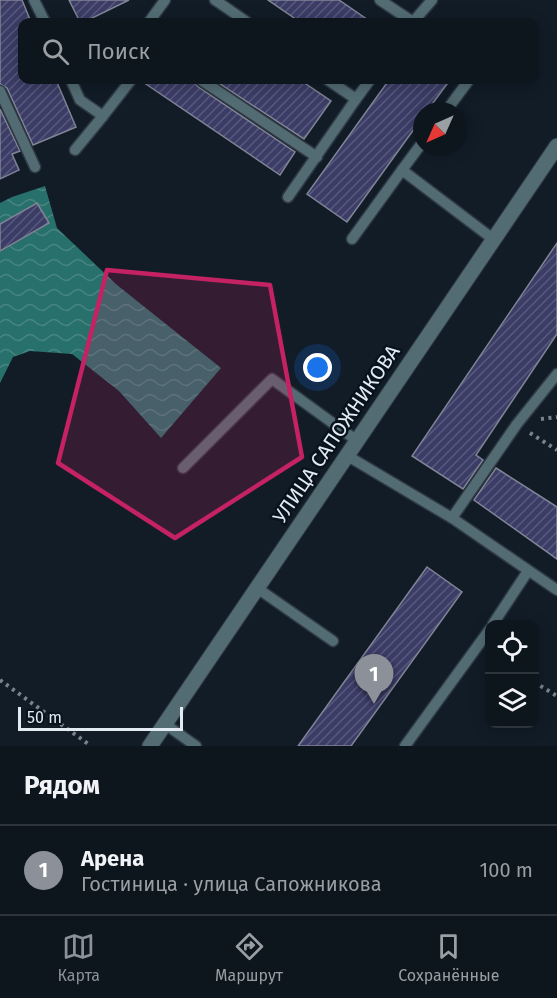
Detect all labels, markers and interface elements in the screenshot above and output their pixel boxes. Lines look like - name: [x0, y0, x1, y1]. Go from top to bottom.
- search box: [18, 18, 539, 84]
- icon: search: [39, 35, 72, 68]
- text: Поиск: [87, 38, 150, 65]
- north arrow: [413, 102, 467, 156]
- street label: УЛИЦА САПОЖНИКОВА: [267, 340, 405, 528]
- your location: [303, 353, 332, 382]
- map controls: [485, 620, 539, 728]
- button: locate: [485, 620, 539, 674]
- pin: 1: [354, 654, 394, 704]
- button: layers: [485, 674, 539, 728]
- scale bar: [18, 704, 183, 732]
- text: 50 m: [27, 708, 62, 727]
- text: Рядом: [24, 770, 100, 801]
- text: Арена: [81, 845, 144, 872]
- text: 1: [39, 858, 48, 882]
- text: 100 m: [480, 858, 533, 882]
- text: Гостиница · улица Сапожникова: [81, 872, 382, 896]
- tab: Карта: [58, 930, 100, 985]
- tab: Маршрут: [215, 930, 283, 985]
- tab: Сохранённые: [398, 930, 499, 985]

